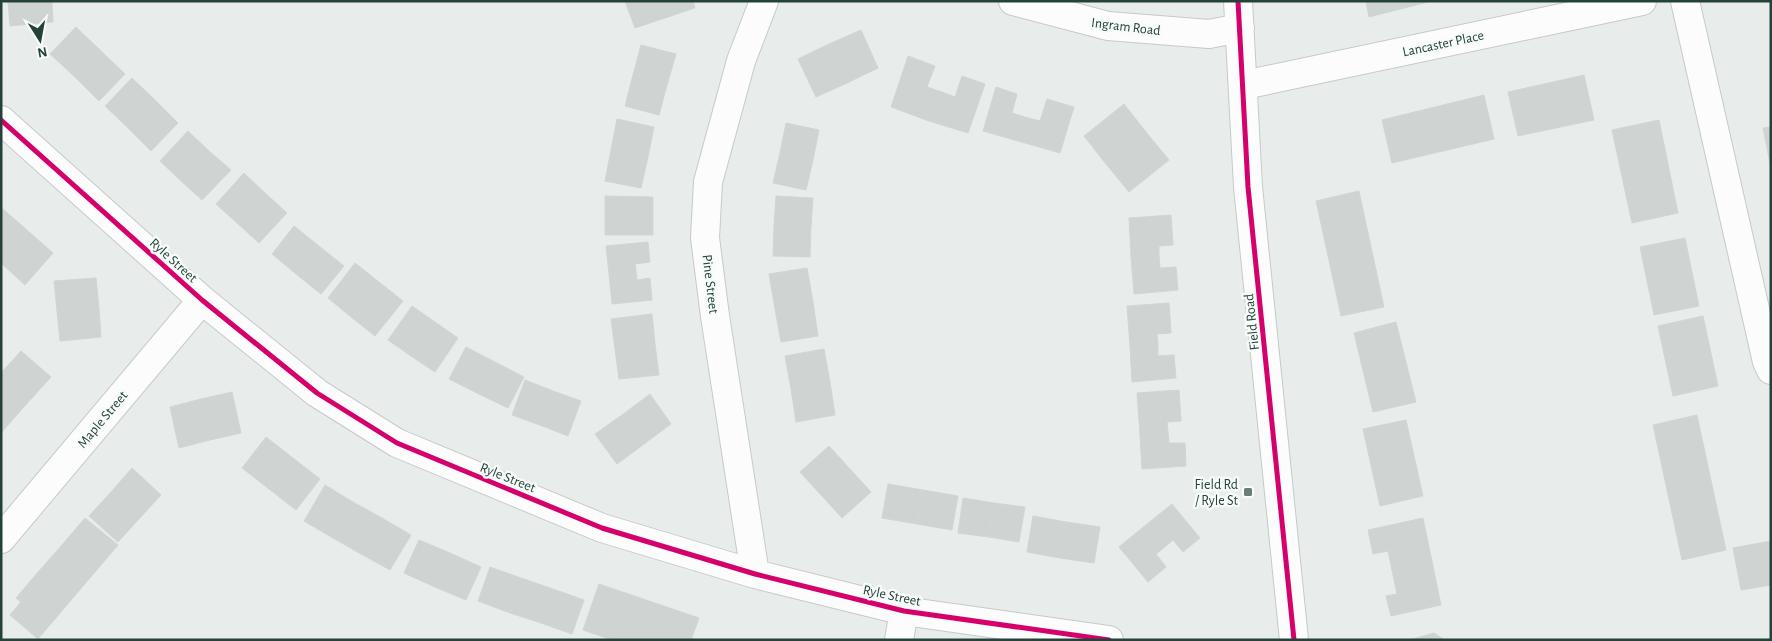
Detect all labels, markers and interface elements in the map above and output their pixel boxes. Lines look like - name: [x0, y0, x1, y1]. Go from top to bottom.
- north arrow: [15, 15, 65, 65]
- street label: Ingram Road: [1090, 16, 1161, 38]
- street label: Lancaster Place: [1401, 29, 1485, 59]
- text: N: [36, 44, 48, 60]
- street label: Ryle Street: [147, 236, 200, 286]
- street label: Pine Street: [699, 254, 721, 315]
- street label: Field Road: [1242, 293, 1262, 351]
- street label: Maple Street: [75, 388, 131, 451]
- street label: Ryle Street: [478, 460, 538, 496]
- place label: Field Rd / Ryle St: [1195, 478, 1239, 508]
- marker: Field Rd / Ryle St: [1242, 486, 1254, 498]
- street label: Ryle Street: [862, 583, 922, 609]

